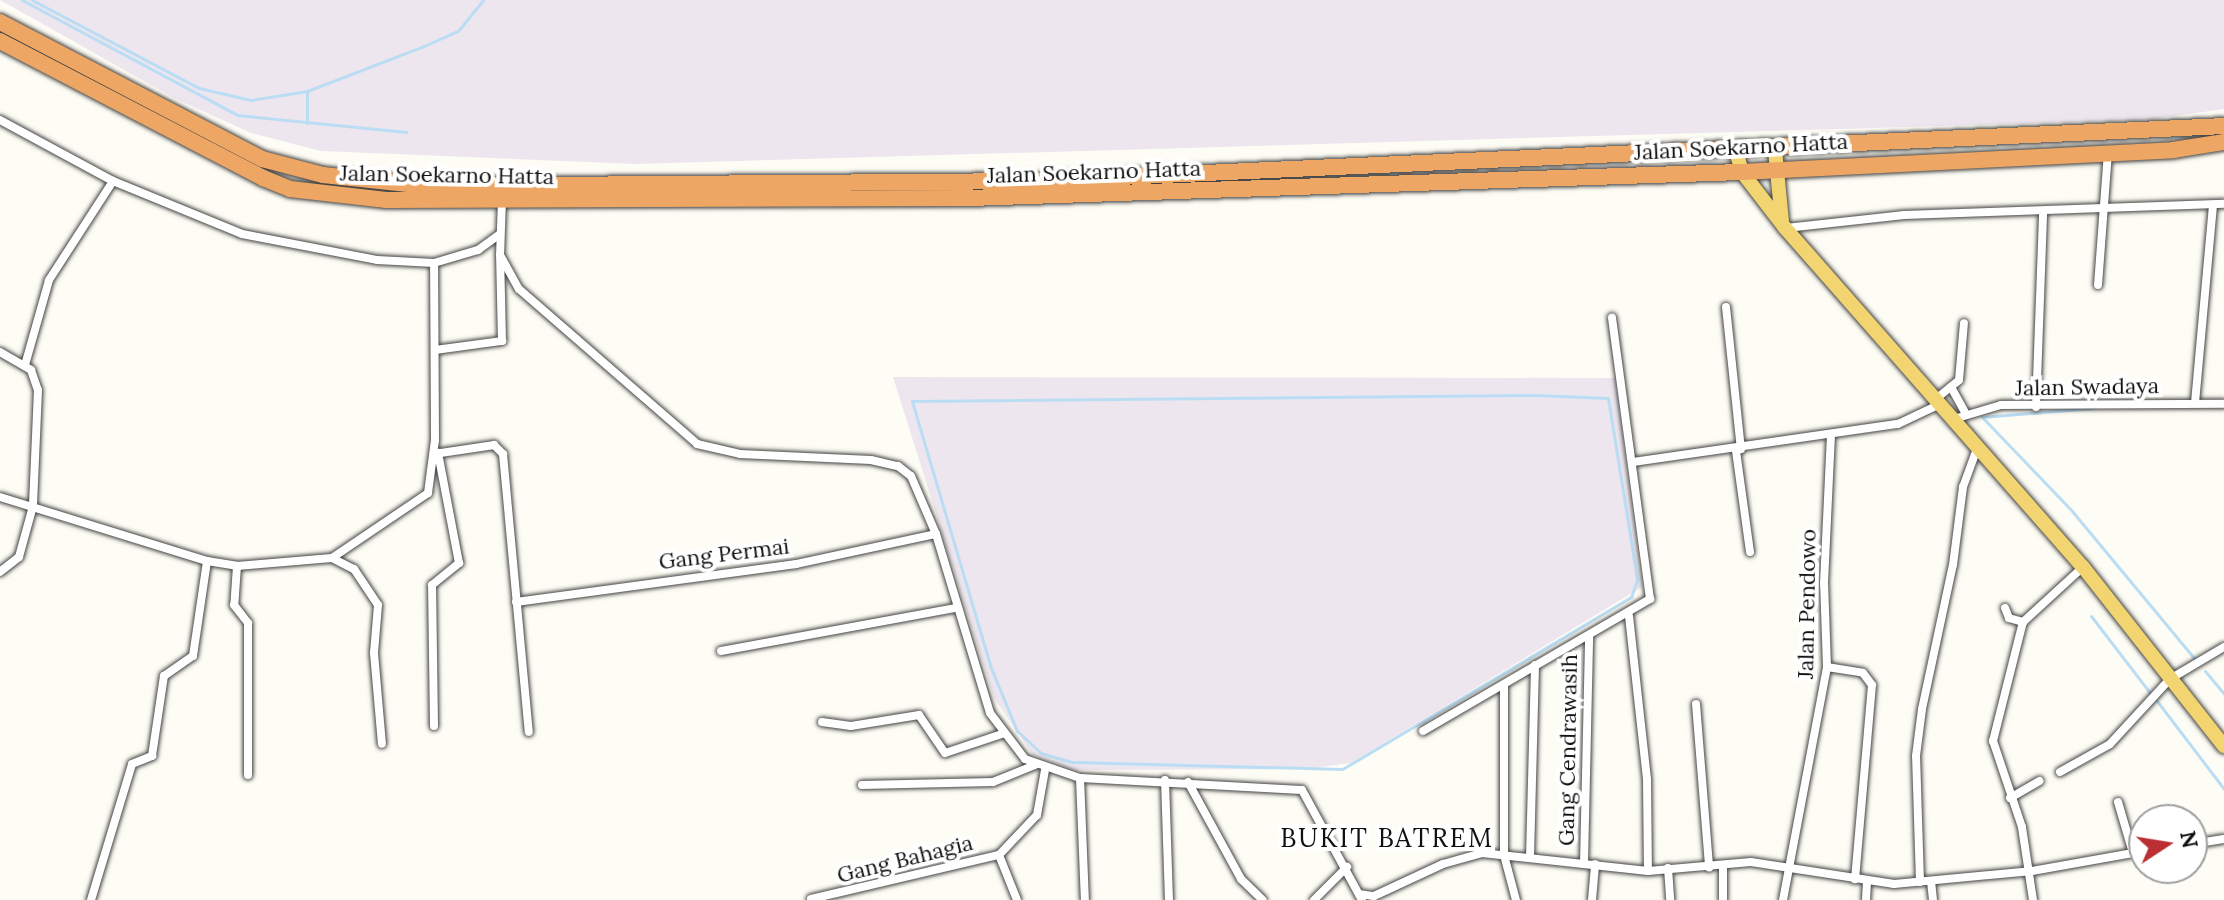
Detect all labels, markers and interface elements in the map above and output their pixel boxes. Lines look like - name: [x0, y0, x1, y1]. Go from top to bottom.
- street label: Jalan Soekarno Hatta: [1633, 128, 1849, 166]
- street label: Jalan Soekarno Hatta: [986, 155, 1202, 189]
- street label: Jalan Soekarno Hatta: [340, 160, 554, 190]
- street label: Jalan Swadaya: [2015, 373, 2159, 401]
- street label: Jalan Pendowo: [1792, 529, 1822, 679]
- street label: Gang Permai: [657, 533, 791, 575]
- street label: Gang Cendrawasih: [1553, 654, 1583, 846]
- north arrow: [2128, 804, 2208, 884]
- district label: BUKIT BATREM: [1280, 822, 1494, 854]
- text: N: [2174, 828, 2205, 851]
- street label: Gang Bahagia: [834, 829, 976, 889]

